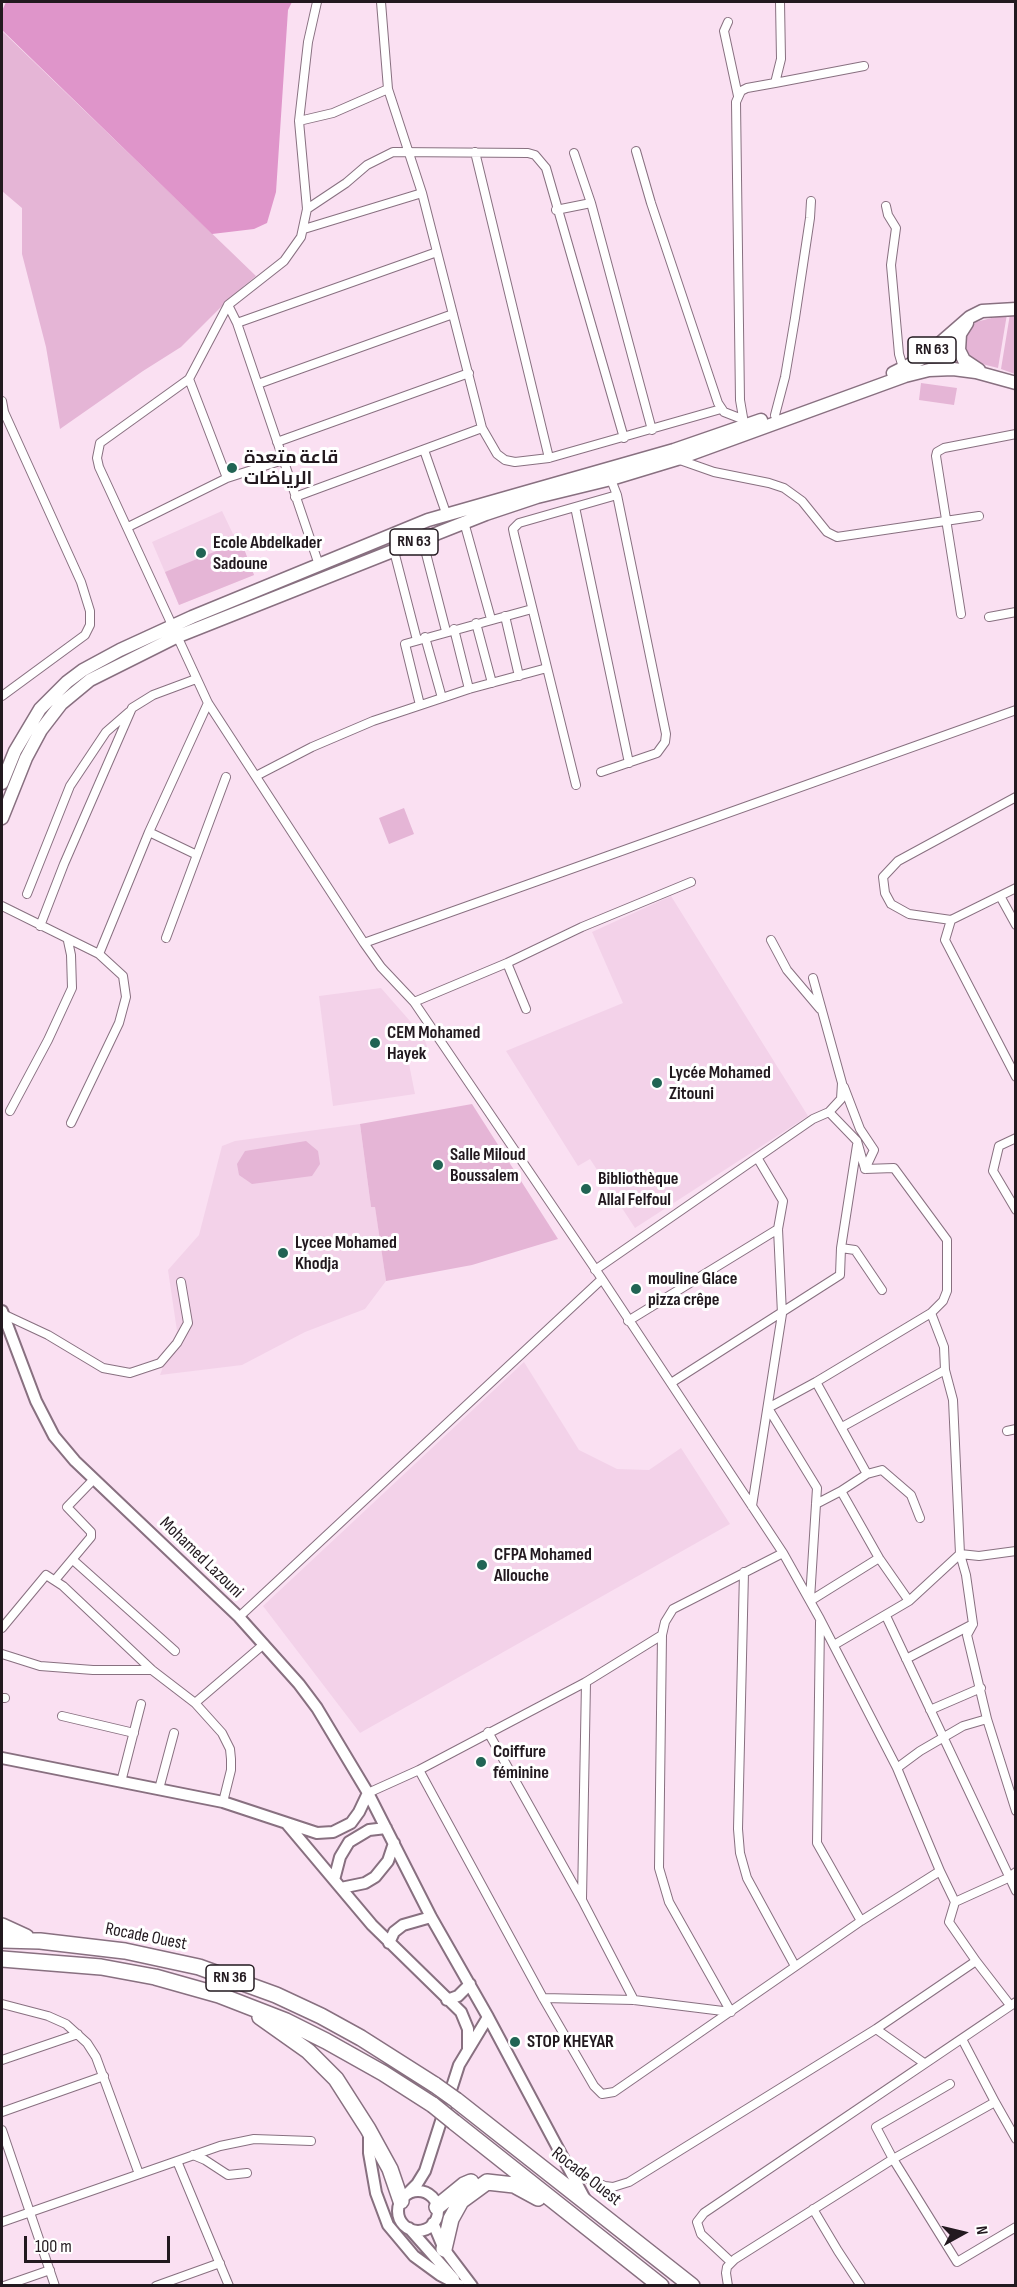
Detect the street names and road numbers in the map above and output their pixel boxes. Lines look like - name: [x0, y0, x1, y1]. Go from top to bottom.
- road number: RN 63: [908, 337, 956, 363]
- road number: RN 63: [390, 529, 438, 555]
- street label: Mohamed Lazouni: [155, 1513, 247, 1603]
- street label: Rocade Ouest: [103, 1919, 189, 1955]
- road number: RN 36: [206, 1965, 254, 1991]
- street label: Rocade Ouest: [547, 2143, 625, 2211]

